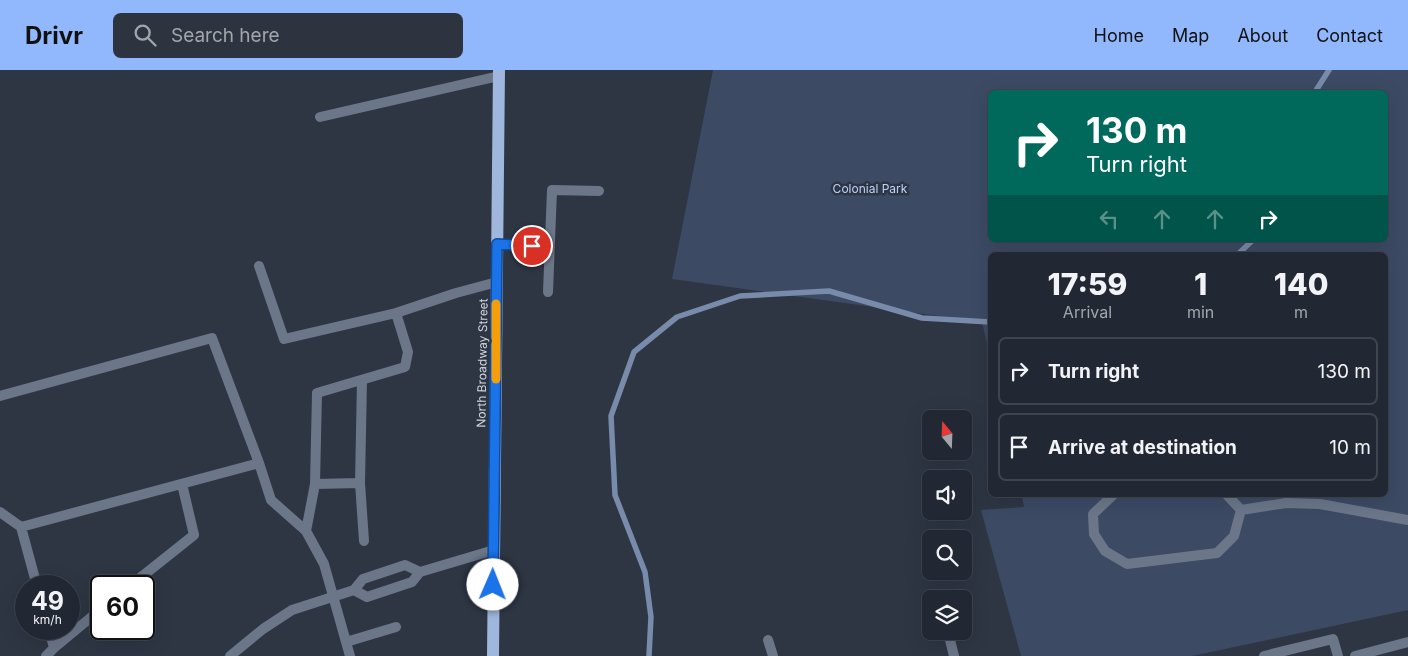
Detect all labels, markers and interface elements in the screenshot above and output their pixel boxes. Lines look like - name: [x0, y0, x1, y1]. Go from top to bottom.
- search box: [113, 13, 463, 58]
- text: Drivr: [25, 21, 83, 50]
- icon: search: [131, 21, 159, 49]
- text: Search here: [171, 24, 280, 47]
- text: Home: [1094, 25, 1144, 46]
- text: Map: [1172, 25, 1209, 46]
- text: About: [1237, 25, 1288, 46]
- text: Contact: [1316, 25, 1383, 46]
- text: 130 m: [1086, 109, 1188, 151]
- icon: right: [1003, 110, 1068, 175]
- text: Turn right: [1086, 151, 1187, 177]
- park label: Colonial Park: [833, 181, 908, 196]
- icon: left: [1095, 205, 1123, 233]
- icon: ahead: [1148, 205, 1176, 233]
- icon: ahead: [1201, 205, 1229, 233]
- icon: right: [1254, 205, 1282, 233]
- pin: [511, 225, 553, 267]
- icon: arrive: [518, 232, 546, 260]
- text: 17:59: [1048, 266, 1127, 302]
- text: 1: [1194, 266, 1207, 302]
- text: 140: [1274, 266, 1328, 302]
- street label: North Broadway Street: [473, 298, 491, 428]
- text: Arrival: [1063, 302, 1112, 322]
- text: min: [1187, 302, 1214, 322]
- text: m: [1294, 302, 1308, 322]
- icon: right: [1005, 357, 1033, 385]
- text: Turn right: [1048, 360, 1139, 383]
- text: 130 m: [1318, 360, 1371, 383]
- north arrow: [922, 410, 972, 460]
- map controls: [922, 410, 972, 640]
- icon: arrive: [1005, 433, 1033, 461]
- text: Arrive at destination: [1048, 436, 1237, 459]
- text: 10 m: [1329, 436, 1371, 459]
- button: sound: [922, 470, 972, 520]
- button: search: [922, 530, 972, 580]
- position arrow: [466, 558, 518, 610]
- speed limit sign: 60: [90, 575, 155, 640]
- text: 49: [31, 586, 64, 616]
- button: layers: [922, 590, 972, 640]
- text: km/h: [33, 612, 62, 627]

